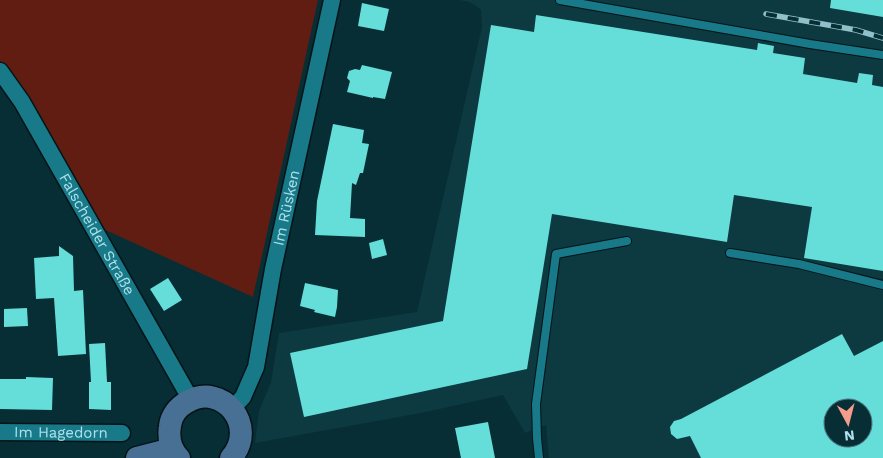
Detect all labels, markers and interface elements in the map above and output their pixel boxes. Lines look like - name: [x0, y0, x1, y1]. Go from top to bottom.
- street label: Im Rüsken: [269, 168, 303, 247]
- street label: Falscheider Straße: [55, 170, 139, 298]
- north arrow: [823, 398, 873, 448]
- street label: Im Hagedorn: [14, 423, 108, 442]
- text: N: [843, 427, 856, 444]

